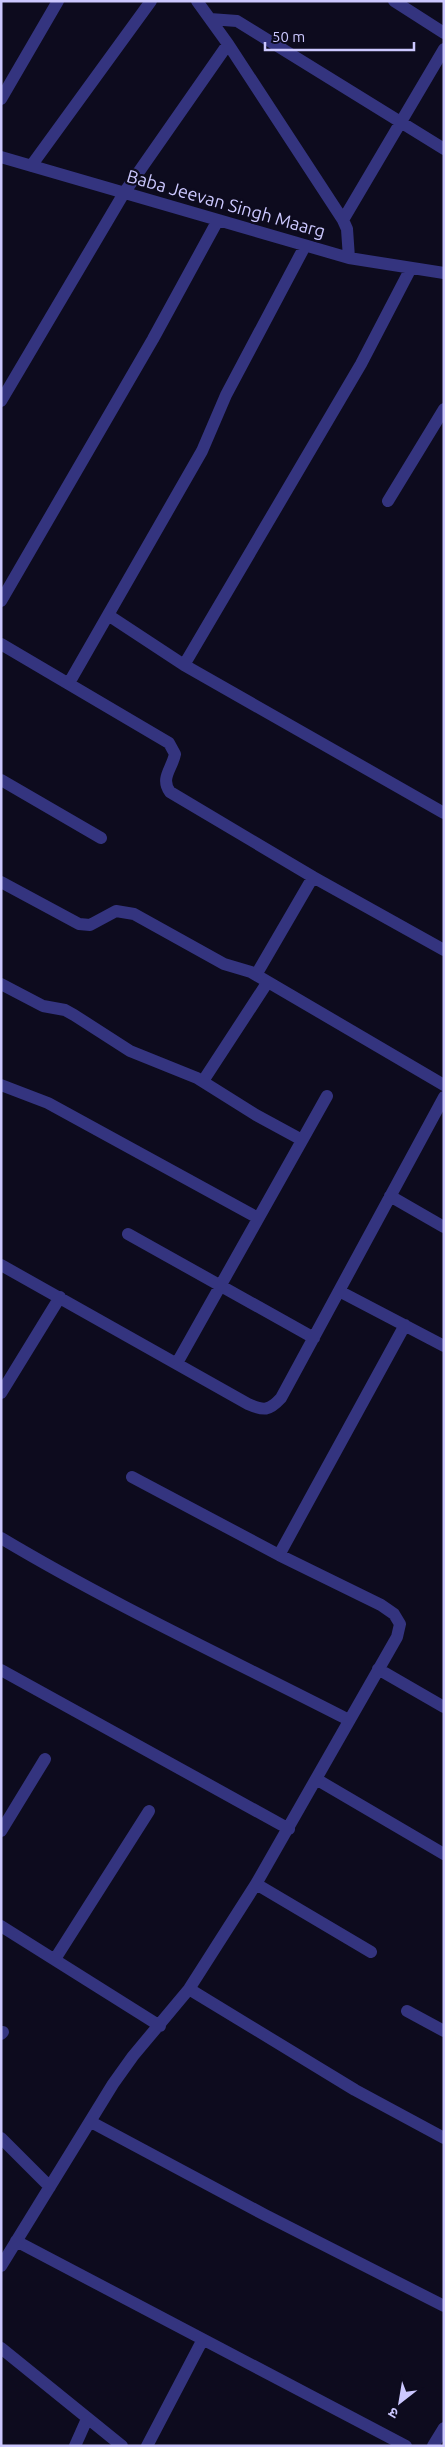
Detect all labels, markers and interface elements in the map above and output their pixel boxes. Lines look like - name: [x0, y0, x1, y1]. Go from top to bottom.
- scale bar: [265, 20, 414, 52]
- text: 50 m: [272, 28, 305, 45]
- street label: Baba Jeevan Singh Maarg: [125, 165, 328, 241]
- north arrow: [375, 2377, 425, 2427]
- text: उ: [385, 2404, 401, 2422]

